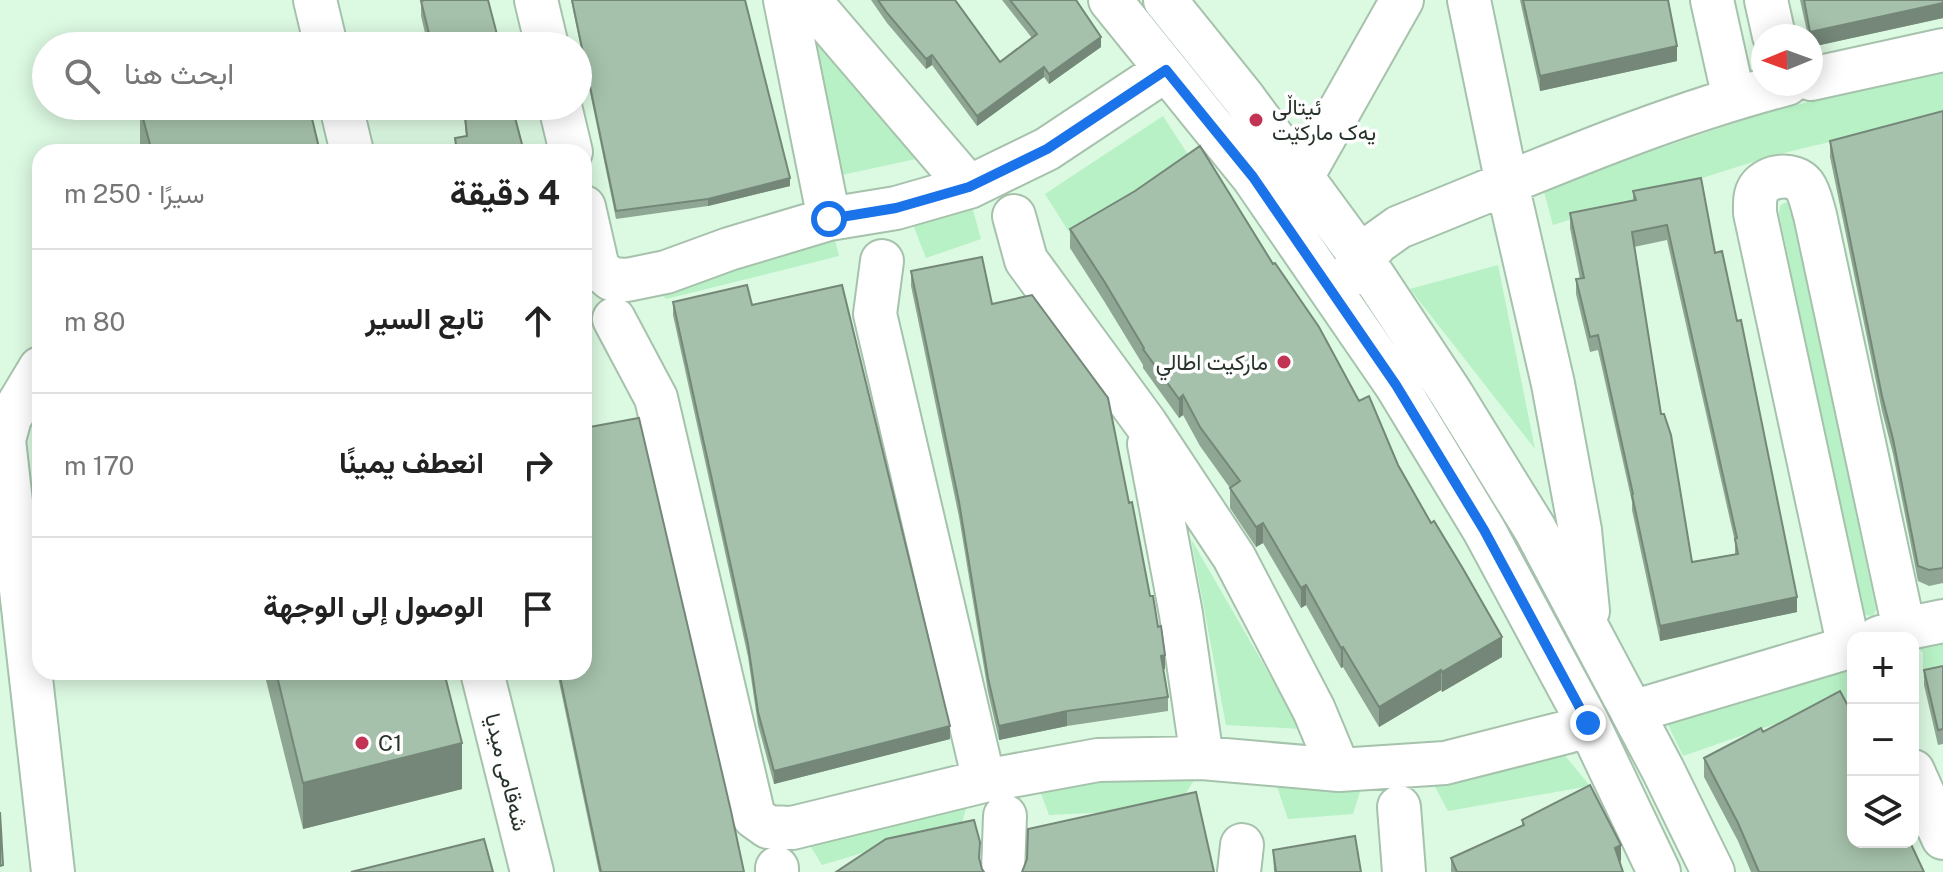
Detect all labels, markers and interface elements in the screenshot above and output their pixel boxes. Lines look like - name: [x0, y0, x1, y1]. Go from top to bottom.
- north arrow: [1751, 24, 1823, 96]
- search box: [32, 32, 592, 120]
- icon: search: [60, 54, 104, 98]
- text: ابحث هنا: [124, 55, 234, 91]
- place label: ئیتاڵی یەک مارکێت: [1272, 94, 1376, 146]
- marker: ئیتاڵی یەک مارکێت: [1247, 111, 1265, 129]
- text: 4 دقيقة: [450, 173, 560, 213]
- text: سيرًا · 250 m: [64, 178, 204, 209]
- route start: [811, 201, 847, 237]
- icon: ahead: [516, 299, 560, 343]
- text: تابع السير: [365, 300, 484, 336]
- text: 80 m: [64, 306, 125, 337]
- place label: ماركيت اطالي: [1156, 349, 1268, 381]
- marker: ماركيت اطالي: [1275, 353, 1293, 371]
- icon: right: [516, 443, 560, 487]
- text: انعطف يمينًا: [339, 444, 484, 480]
- text: 170 m: [64, 450, 134, 481]
- icon: arrive: [516, 587, 560, 631]
- text: الوصول إلى الوجهة: [263, 588, 484, 624]
- map controls: [1847, 632, 1919, 848]
- button: +: [1847, 632, 1919, 704]
- button: −: [1847, 704, 1919, 776]
- route end: [1570, 705, 1606, 741]
- street label: شەقامی میدیا: [479, 710, 534, 834]
- place label: C1: [378, 730, 402, 756]
- marker: C1: [353, 734, 371, 752]
- button: layers: [1847, 776, 1919, 848]

